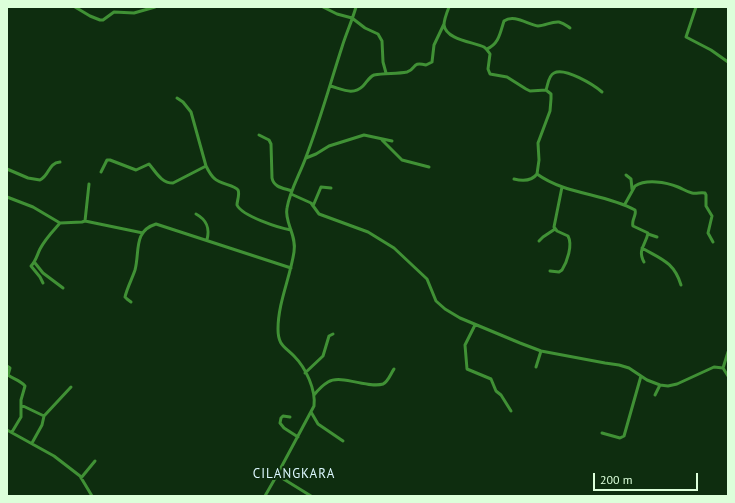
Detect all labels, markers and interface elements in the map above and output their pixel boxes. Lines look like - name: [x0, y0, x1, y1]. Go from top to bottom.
- scale bar: [595, 465, 700, 491]
- district label: CILANGKARA: [253, 466, 335, 482]
- text: 200 m: [600, 472, 633, 487]

